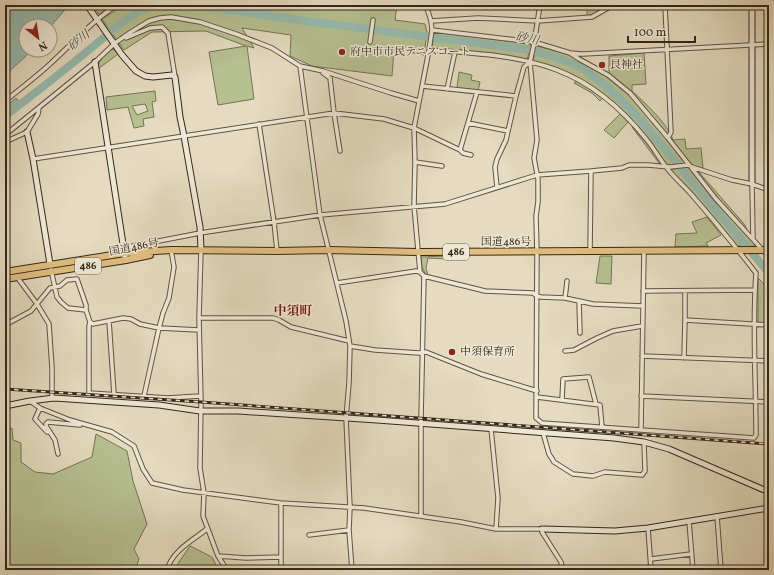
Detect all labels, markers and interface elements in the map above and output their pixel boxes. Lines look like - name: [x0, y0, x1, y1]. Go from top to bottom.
- north arrow: [18, 18, 58, 58]
- scale bar: [628, 18, 695, 44]
- text: 100 m: [634, 25, 667, 41]
- water label: 砂川: [65, 26, 95, 55]
- water label: 砂川: [514, 29, 542, 50]
- text: N: [35, 37, 49, 54]
- place label: 府中市市民テニスコート: [350, 45, 471, 60]
- marker: 府中市市民テニスコート: [337, 47, 347, 57]
- place label: 艮神社: [610, 58, 643, 73]
- marker: 艮神社: [597, 60, 607, 70]
- street label: 国道486号: [481, 235, 531, 250]
- street label: 国道486号: [108, 236, 160, 260]
- road number: 486: [443, 244, 469, 260]
- road number: 486: [75, 258, 101, 274]
- district label: 中須町: [273, 303, 313, 321]
- place label: 中須保育所: [460, 345, 515, 360]
- marker: 中須保育所: [447, 347, 457, 357]

